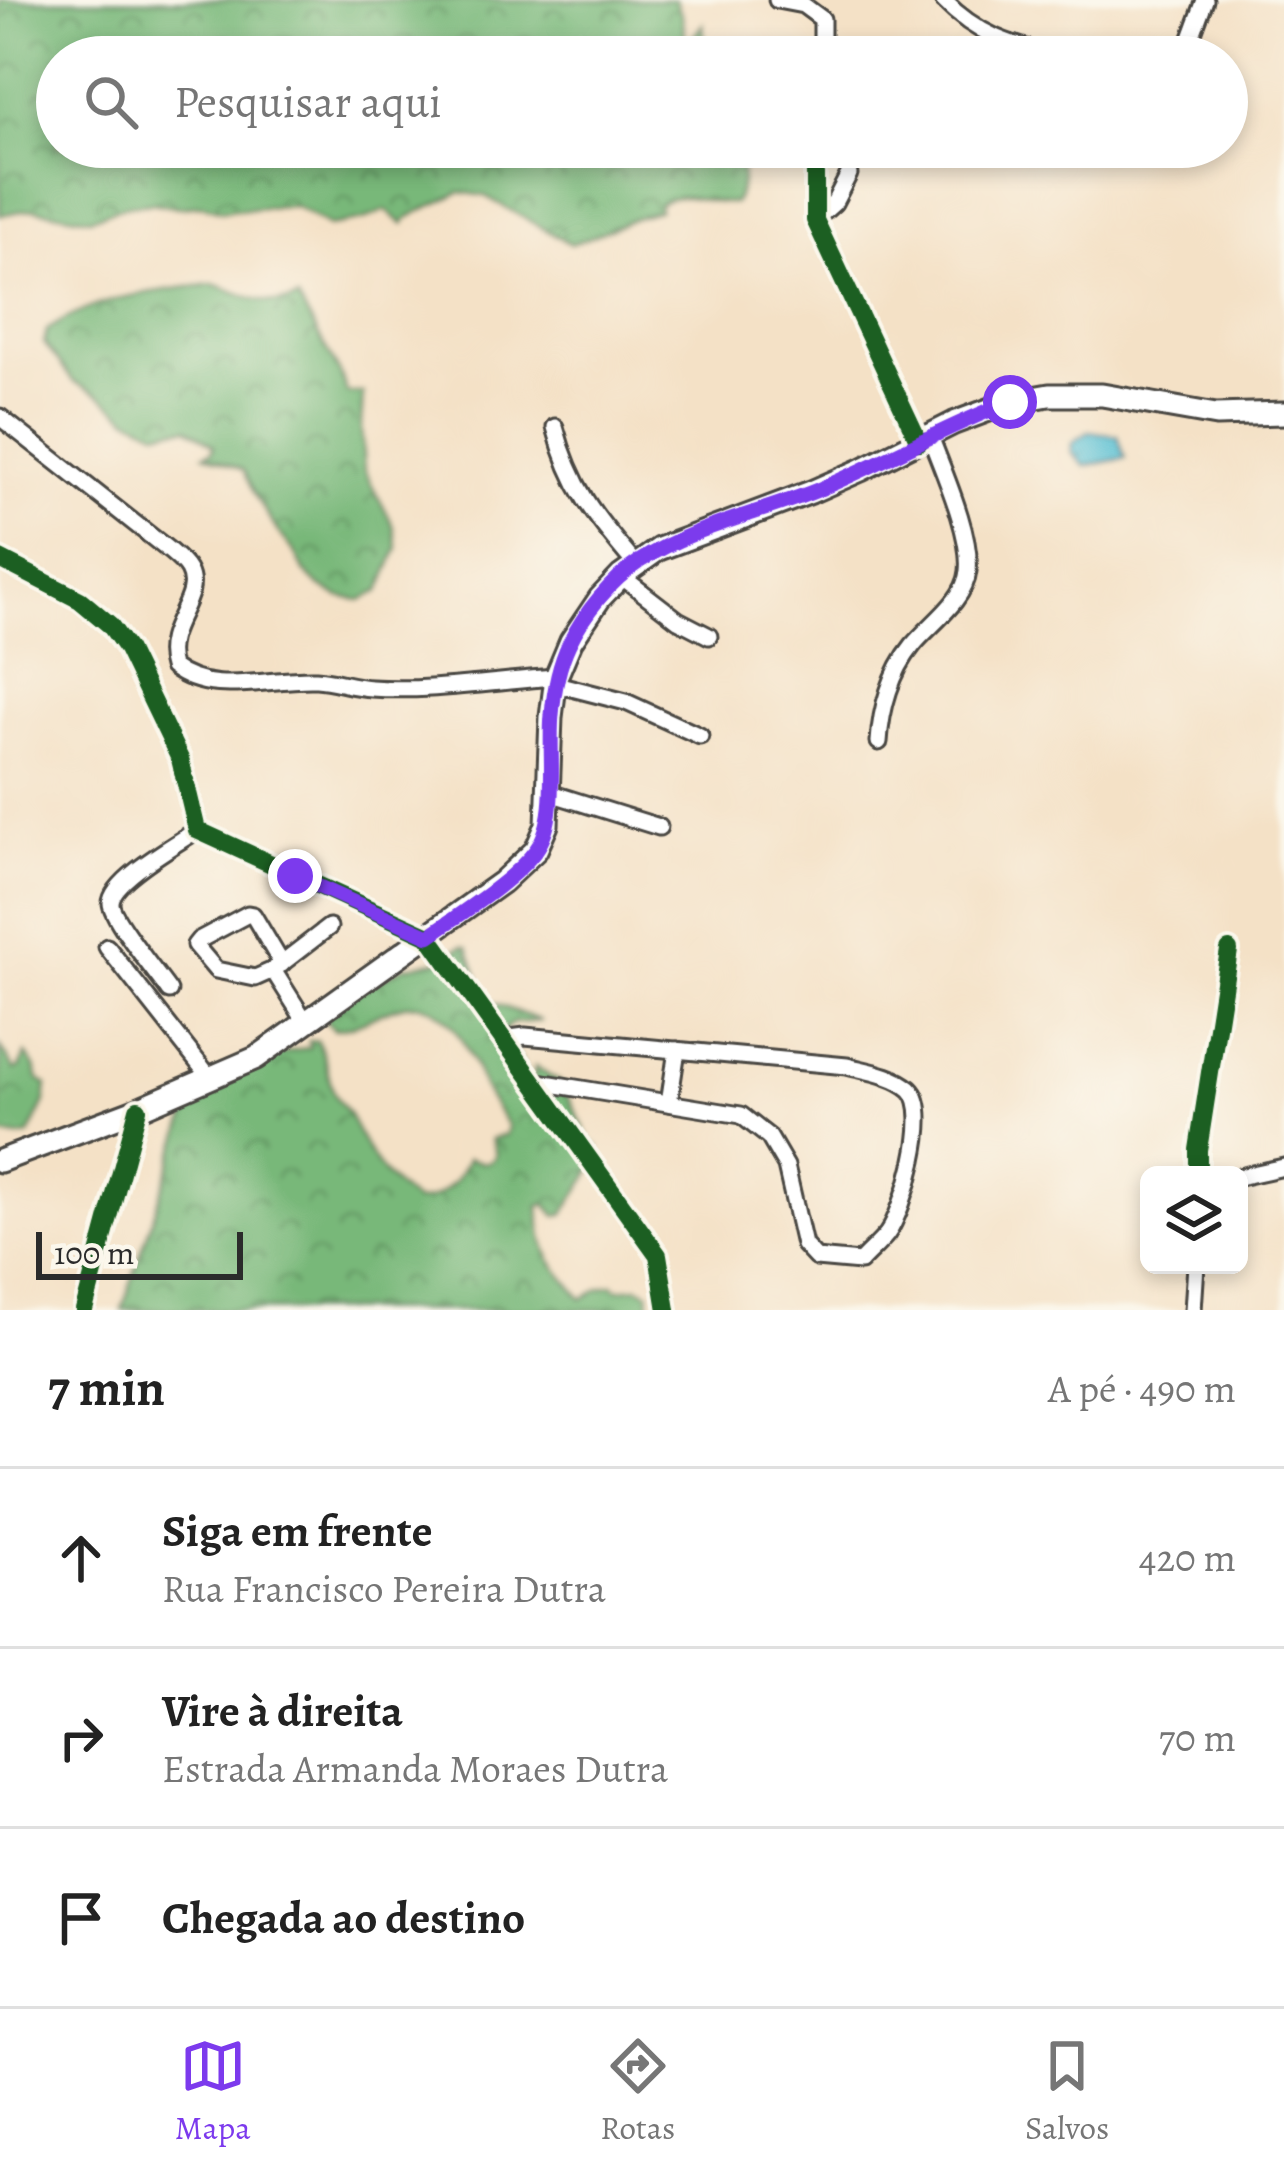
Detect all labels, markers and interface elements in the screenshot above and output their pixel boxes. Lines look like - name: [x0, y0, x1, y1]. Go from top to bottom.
- search box: [36, 36, 1248, 168]
- icon: search: [78, 69, 144, 135]
- text: Pesquisar aqui: [174, 71, 442, 133]
- route start: [983, 375, 1037, 429]
- route end: [268, 849, 322, 903]
- map controls: [1140, 1166, 1248, 1274]
- button: layers: [1140, 1166, 1248, 1274]
- scale bar: [36, 1226, 243, 1279]
- text: 100 m: [54, 1230, 134, 1275]
- text: 7 min: [48, 1353, 165, 1423]
- text: A pé · 490 m: [1048, 1362, 1236, 1415]
- text: Siga em frente: [162, 1500, 432, 1562]
- icon: ahead: [48, 1525, 114, 1591]
- text: 420 m: [1139, 1531, 1236, 1584]
- text: Rua Francisco Pereira Dutra: [162, 1562, 606, 1615]
- text: Vire à direita: [162, 1680, 403, 1742]
- icon: right: [48, 1705, 114, 1771]
- text: 70 m: [1159, 1711, 1236, 1764]
- text: Estrada Armanda Moraes Dutra: [162, 1742, 668, 1795]
- icon: arrive: [48, 1885, 114, 1951]
- text: Chegada ao destino: [162, 1887, 525, 1949]
- tab: Mapa: [175, 2033, 251, 2150]
- tab: Rotas: [600, 2033, 675, 2150]
- tab: Salvos: [1025, 2033, 1109, 2150]

